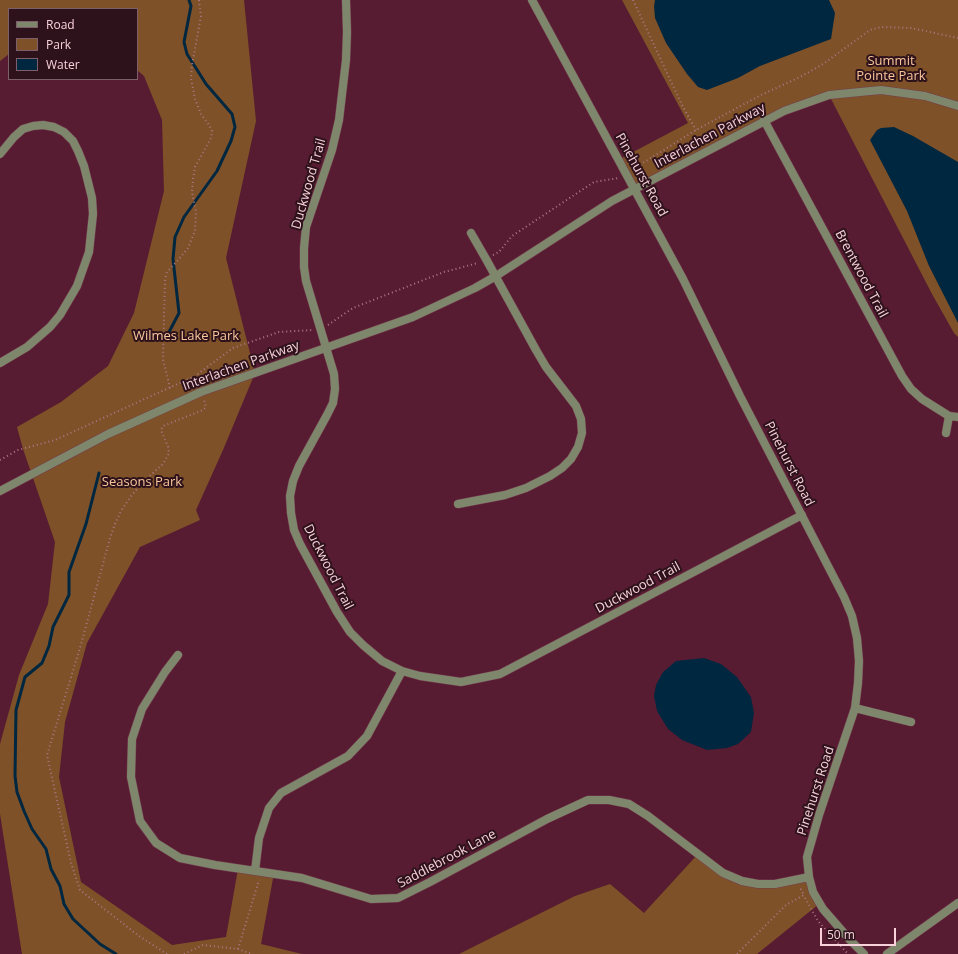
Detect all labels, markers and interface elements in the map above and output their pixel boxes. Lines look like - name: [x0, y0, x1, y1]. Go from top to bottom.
- legend: [8, 8, 138, 80]
- text: Road: [46, 16, 75, 33]
- text: Park: [46, 36, 71, 53]
- park label: Summit Pointe Park: [856, 53, 926, 84]
- text: Water: [46, 56, 80, 73]
- street label: Interlachen Parkway: [652, 100, 768, 172]
- street label: Pinehurst Road: [612, 131, 670, 219]
- street label: Duckwood Trail: [289, 137, 329, 231]
- street label: Brentwood Trail: [831, 228, 891, 320]
- park label: Wilmes Lake Park: [133, 328, 239, 344]
- street label: Interlachen Parkway: [180, 338, 302, 394]
- street label: Pinehurst Road: [761, 419, 817, 509]
- park label: Seasons Park: [102, 474, 182, 490]
- street label: Duckwood Trail: [300, 522, 356, 612]
- street label: Duckwood Trail: [593, 559, 683, 617]
- street label: Pinehurst Road: [794, 744, 838, 838]
- street label: Saddlebrook Lane: [395, 826, 499, 892]
- scale bar: [822, 920, 898, 946]
- text: 50 m: [827, 926, 855, 943]

